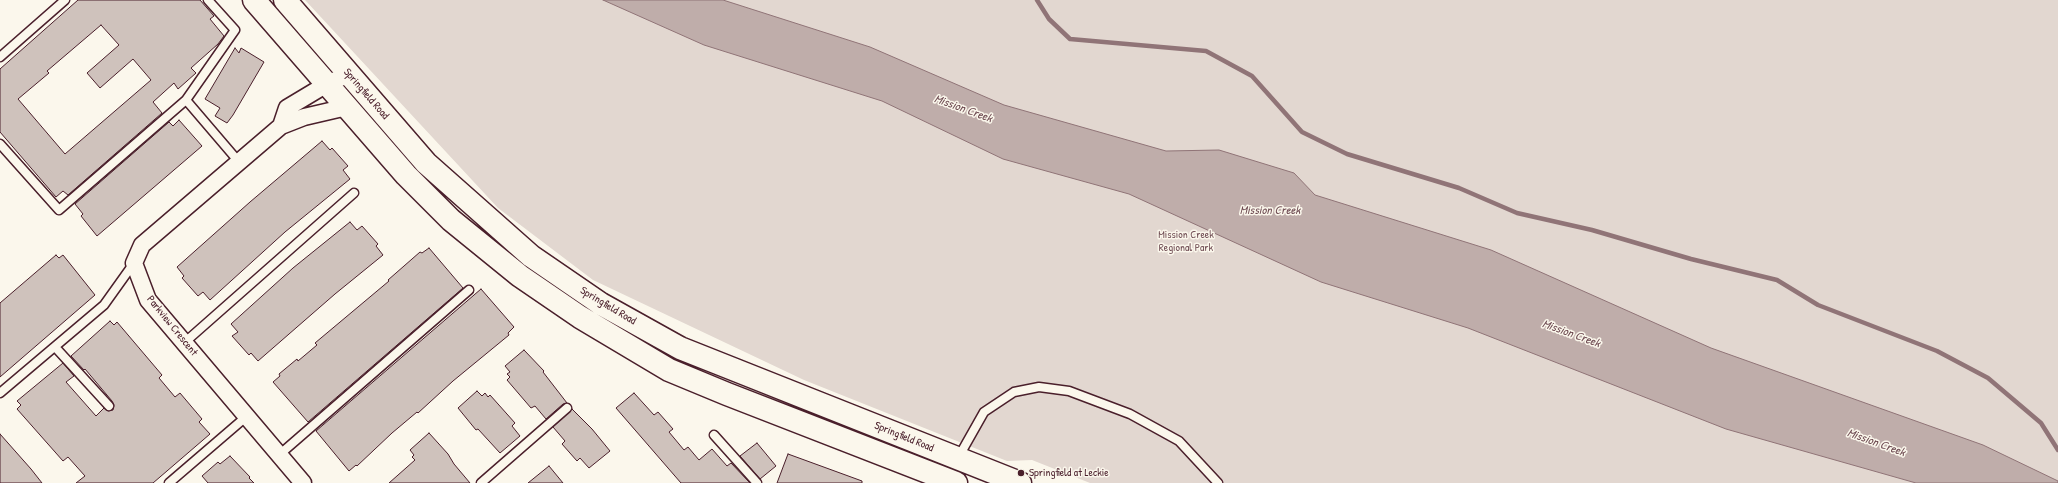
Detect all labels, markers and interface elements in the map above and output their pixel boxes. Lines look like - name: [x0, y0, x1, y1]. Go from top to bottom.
- street label: Springfield Road: [340, 66, 392, 122]
- water label: Mission Creek: [932, 92, 994, 126]
- water label: Mission Creek: [1240, 204, 1300, 218]
- park label: Mission Creek Regional Park: [1158, 228, 1214, 254]
- street label: Springfield Road: [578, 284, 638, 328]
- street label: Parkview Crescent: [144, 293, 200, 359]
- water label: Mission Creek: [1540, 317, 1602, 351]
- street label: Springfield Road: [872, 419, 936, 455]
- water label: Mission Creek: [1845, 426, 1907, 460]
- place label: Springfield at Leckie: [1029, 466, 1109, 480]
- marker: Springfield at Leckie: [1016, 468, 1026, 478]

